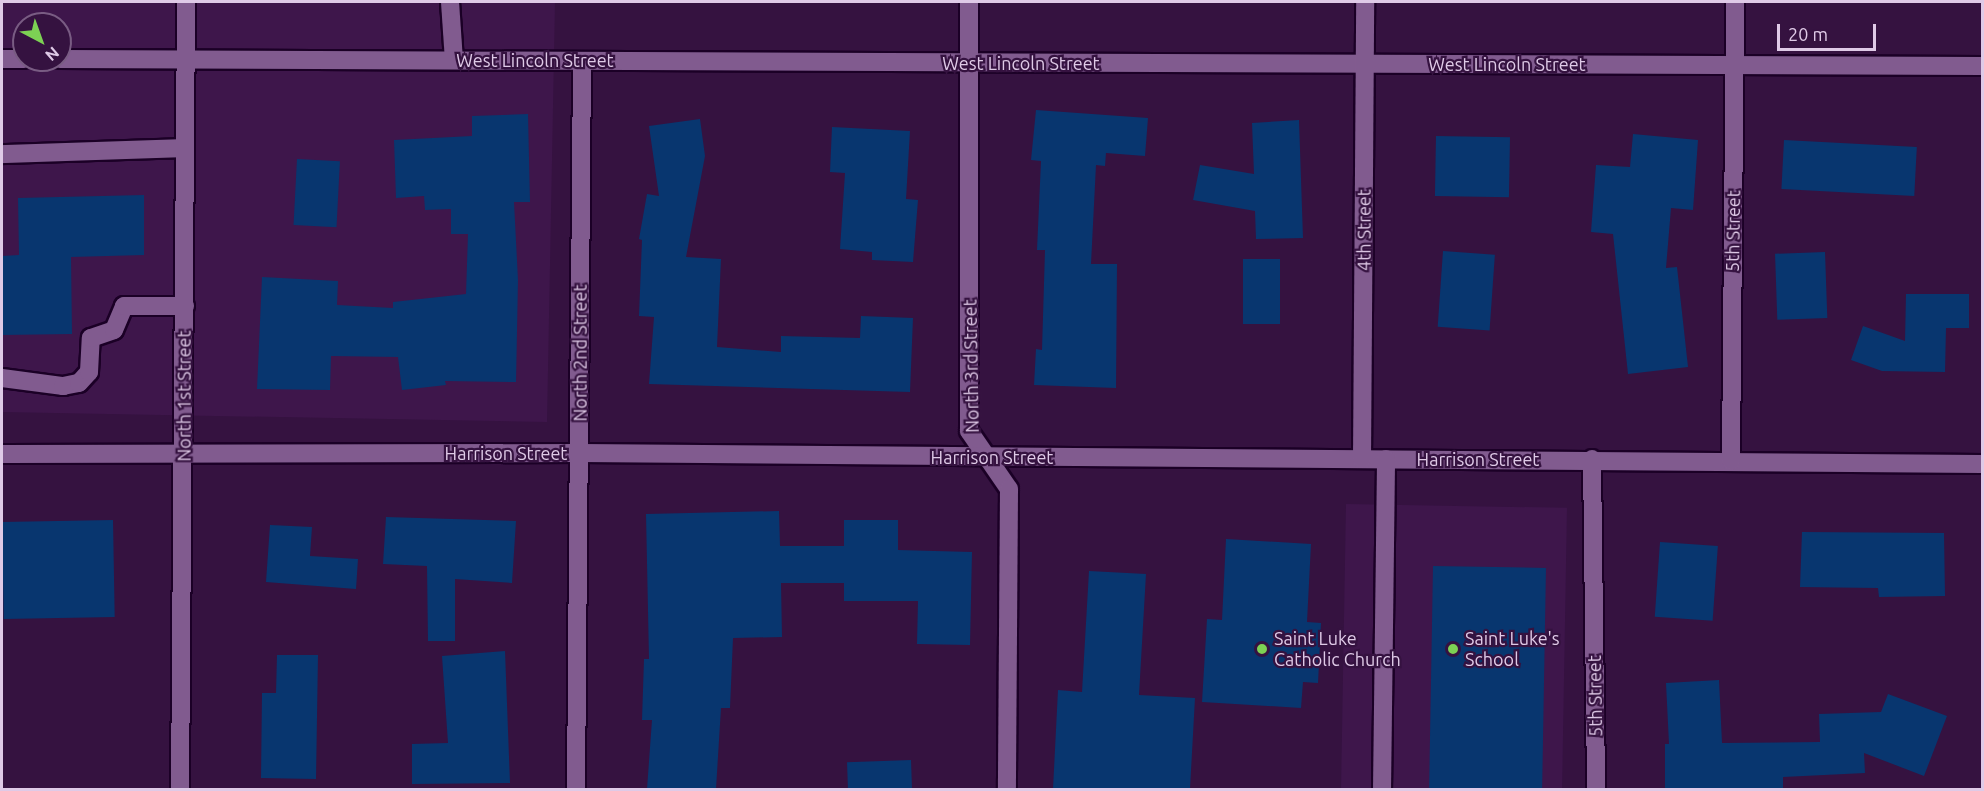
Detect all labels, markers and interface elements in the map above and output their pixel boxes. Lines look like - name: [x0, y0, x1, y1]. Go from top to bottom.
- north arrow: [12, 12, 72, 72]
- scale bar: [1780, 12, 1879, 50]
- text: 20 m: [1788, 24, 1828, 44]
- text: N: [42, 43, 63, 65]
- street label: West Lincoln Street: [456, 49, 614, 71]
- street label: West Lincoln Street: [942, 52, 1100, 74]
- street label: West Lincoln Street: [1428, 53, 1586, 75]
- street label: 4th Street: [1353, 189, 1375, 271]
- street label: 5th Street: [1721, 190, 1745, 272]
- street label: North 2nd Street: [569, 284, 591, 422]
- street label: North 3rd Street: [959, 299, 983, 433]
- street label: North 1st Street: [173, 330, 195, 462]
- street label: Harrison Street: [445, 442, 567, 464]
- street label: Harrison Street: [931, 446, 1053, 468]
- street label: Harrison Street: [1417, 448, 1539, 470]
- place label: Saint Luke Catholic Church: [1274, 628, 1401, 670]
- place label: Saint Luke's School: [1465, 628, 1560, 670]
- marker: Saint Luke Catholic Church: [1255, 642, 1269, 656]
- marker: Saint Luke's School: [1446, 642, 1460, 656]
- street label: 5th Street: [1583, 655, 1607, 737]

